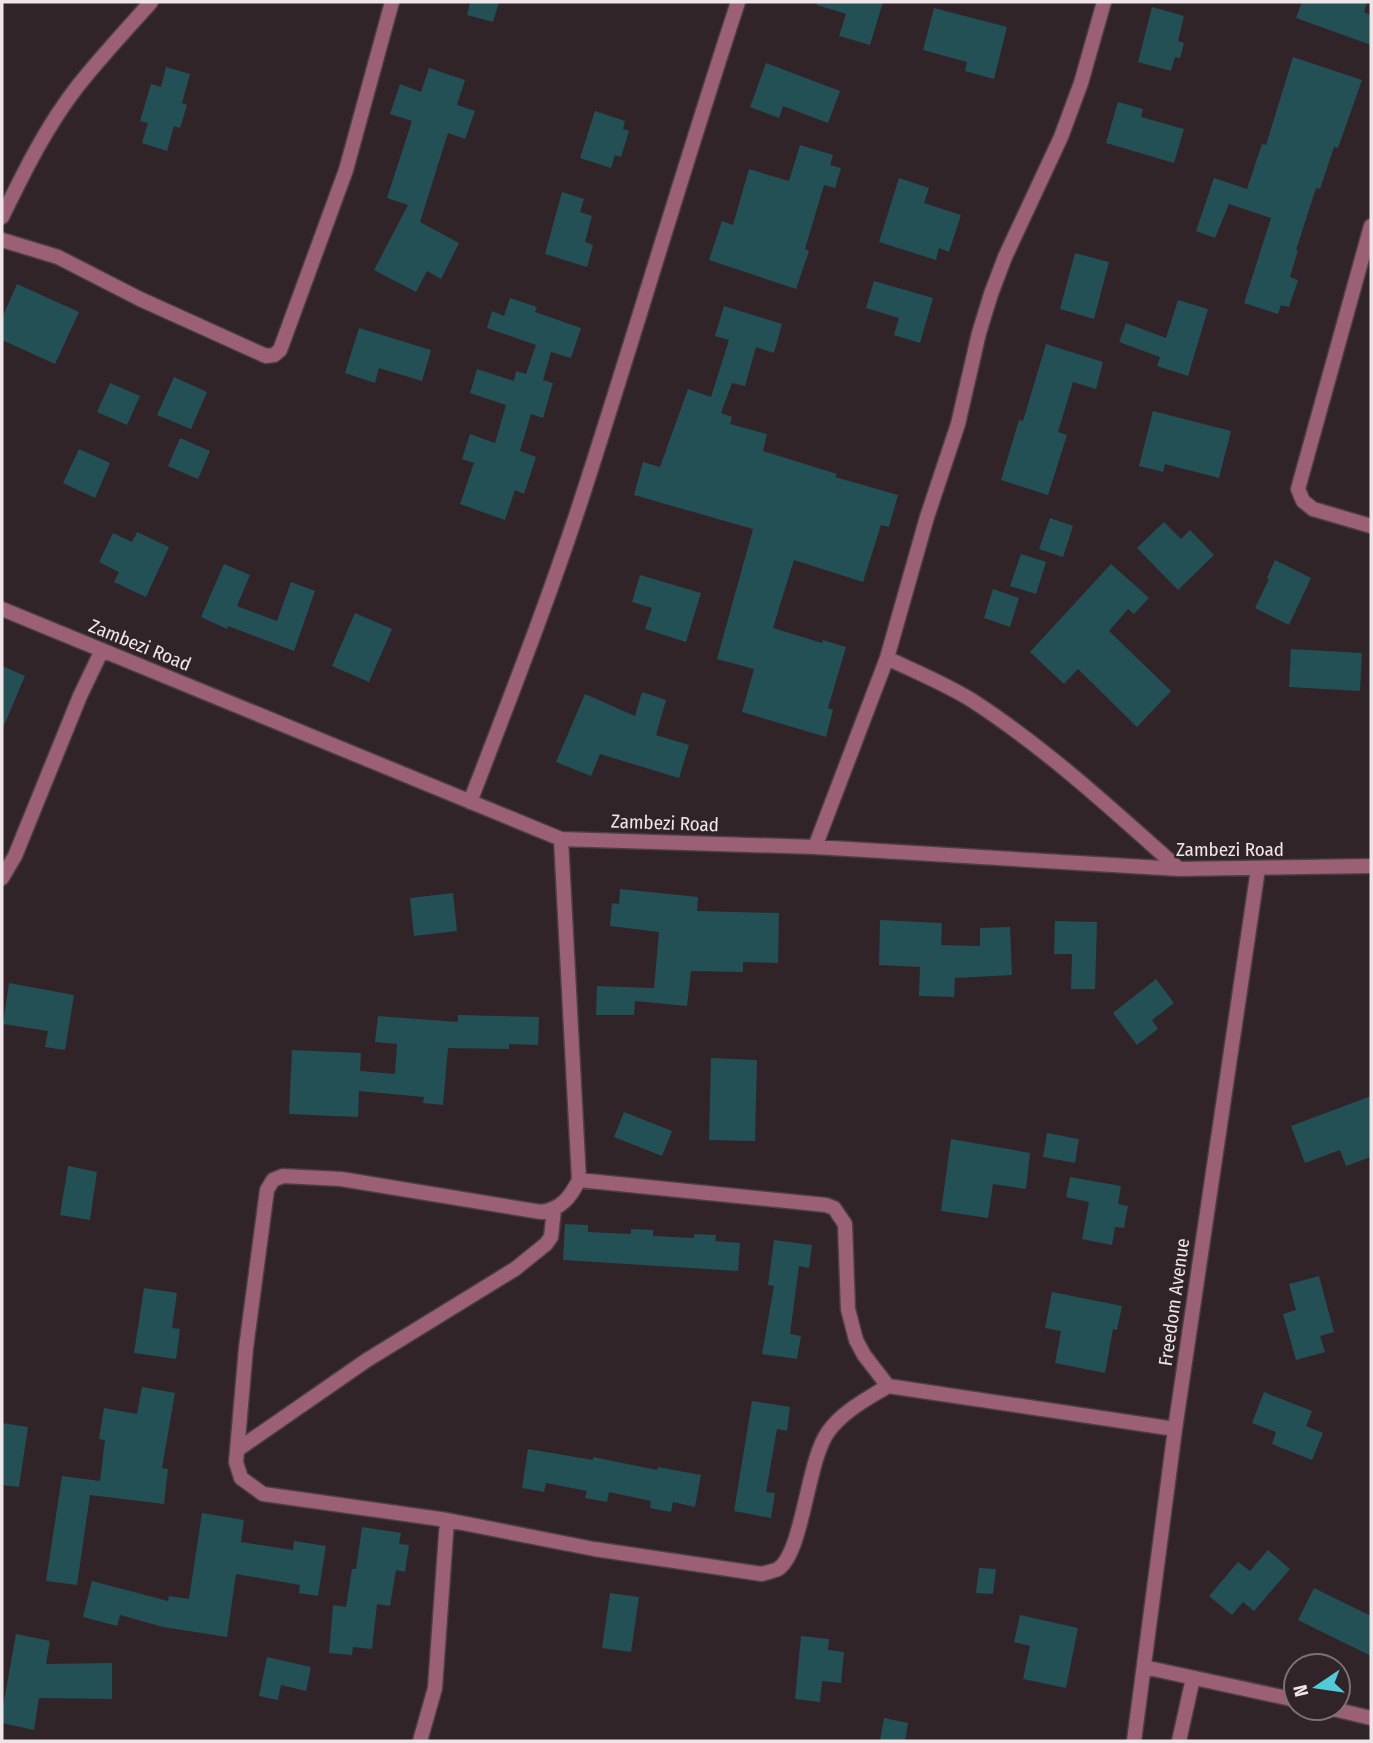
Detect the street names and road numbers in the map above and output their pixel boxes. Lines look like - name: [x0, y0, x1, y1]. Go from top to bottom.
- street label: Zambezi Road: [86, 614, 194, 676]
- street label: Zambezi Road: [611, 810, 719, 836]
- street label: Zambezi Road: [1176, 838, 1284, 861]
- street label: Freedom Avenue: [1154, 1237, 1194, 1367]

